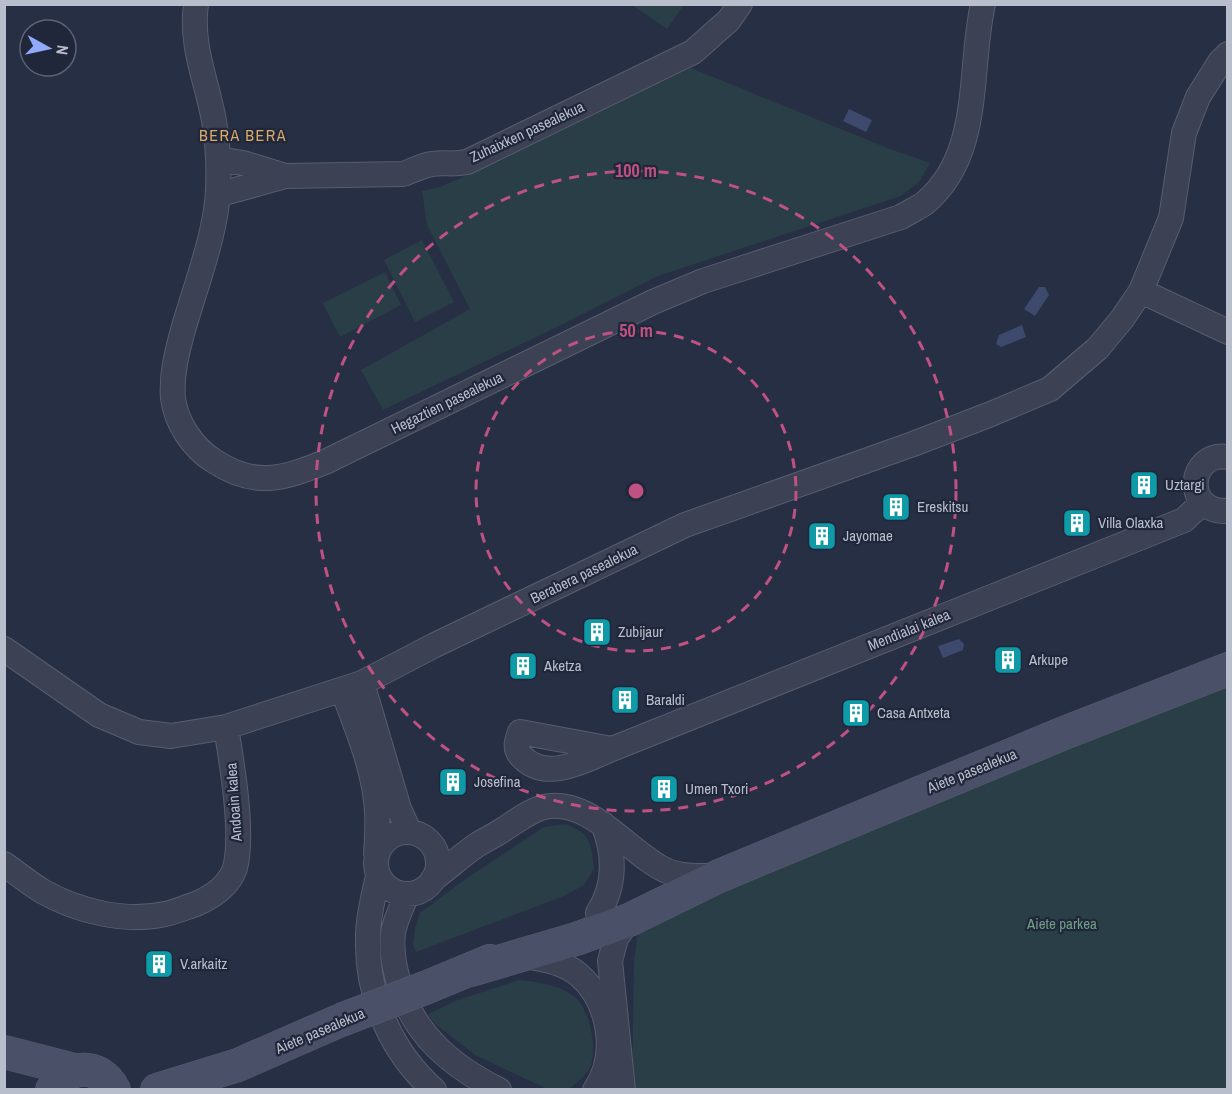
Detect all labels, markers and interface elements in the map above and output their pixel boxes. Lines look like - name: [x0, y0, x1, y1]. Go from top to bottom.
- north arrow: [18, 18, 78, 78]
- text: N: [51, 44, 74, 56]
- street label: Zuhaixken pasealekua: [466, 96, 587, 167]
- district label: BERA BERA: [199, 124, 287, 146]
- text: 100 m: [615, 158, 657, 183]
- text: 50 m: [619, 318, 653, 343]
- street label: Hegaztien pasealekua: [387, 366, 507, 439]
- building icon: Uztargi: [1128, 469, 1160, 501]
- place label: Uztargi: [1165, 474, 1205, 495]
- centre of rings: [626, 481, 646, 501]
- building icon: Ereskitsu: [880, 491, 912, 523]
- place label: Ereskitsu: [917, 496, 968, 517]
- building icon: Villa Olaxka: [1061, 507, 1093, 539]
- place label: Villa Olaxka: [1098, 512, 1164, 533]
- building icon: Jayomae: [806, 520, 838, 552]
- place label: Jayomae: [843, 525, 893, 546]
- street label: Berabera pasealekua: [527, 538, 641, 609]
- street label: Mendialai kalea: [865, 603, 953, 656]
- building icon: Zubijaur: [581, 616, 613, 648]
- place label: Zubijaur: [618, 621, 663, 642]
- building icon: Arkupe: [992, 644, 1024, 676]
- place label: Arkupe: [1028, 649, 1068, 670]
- building icon: Aketza: [507, 650, 539, 682]
- place label: Aketza: [543, 655, 582, 676]
- building icon: Baraldi: [609, 684, 641, 716]
- place label: Baraldi: [646, 689, 685, 710]
- building icon: Casa Antxeta: [840, 697, 872, 729]
- place label: Casa Antxeta: [877, 702, 950, 723]
- street label: Aiete pasealekua: [923, 743, 1020, 798]
- street label: Andoain kalea: [220, 762, 247, 843]
- building icon: Josefina: [437, 766, 469, 798]
- place label: Josefina: [474, 771, 521, 792]
- building icon: Umen Txori: [648, 773, 680, 805]
- place label: Umen Txori: [685, 778, 748, 799]
- park label: Aiete parkea: [1026, 913, 1097, 934]
- building icon: V.arkaitz: [143, 948, 175, 980]
- place label: V.arkaitz: [180, 953, 227, 974]
- street label: Aiete pasealekua: [271, 1002, 368, 1059]

